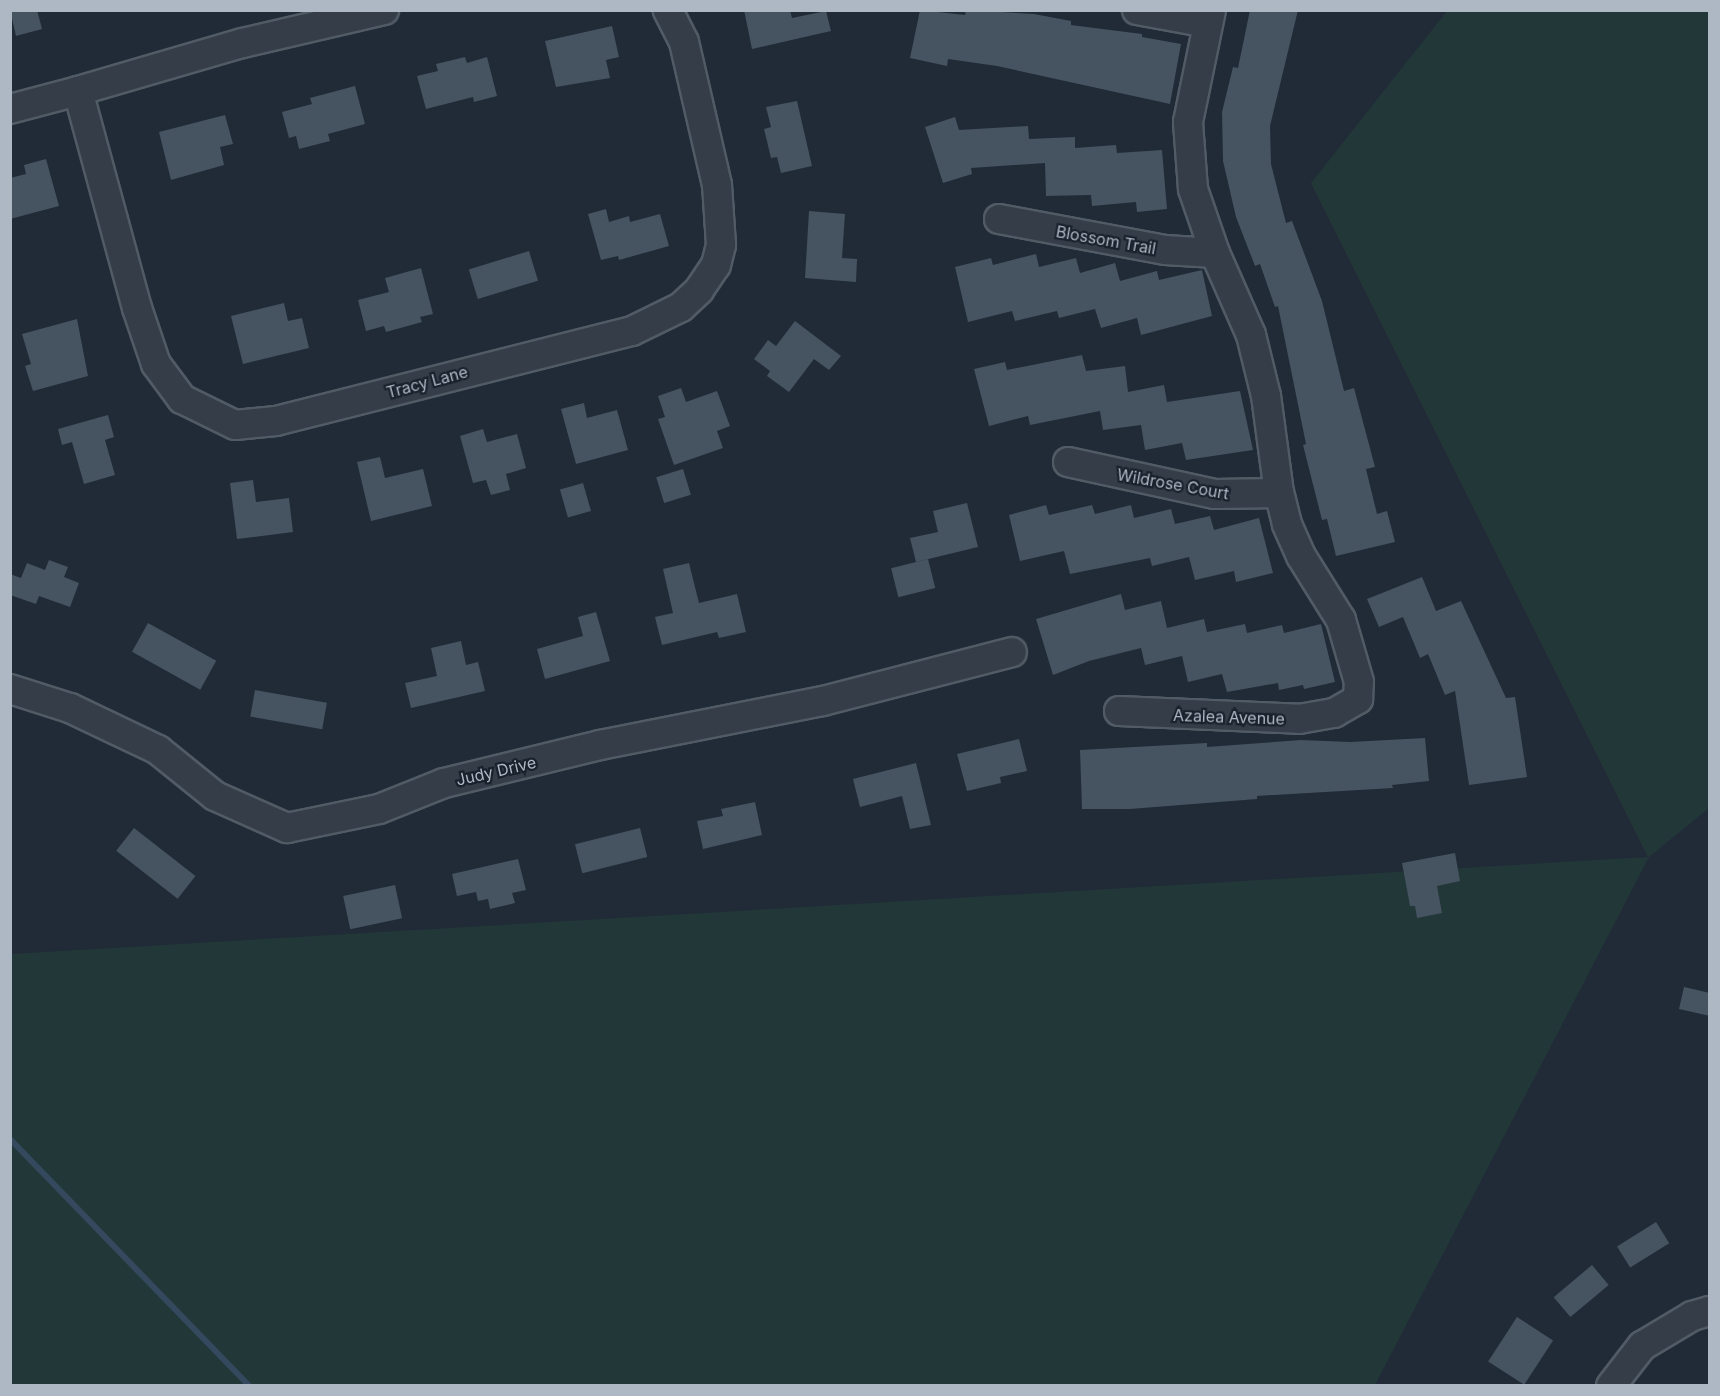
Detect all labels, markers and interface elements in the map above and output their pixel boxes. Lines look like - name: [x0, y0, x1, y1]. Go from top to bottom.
- street label: Blossom Trail: [1055, 222, 1157, 258]
- street label: Tracy Lane: [384, 362, 470, 402]
- street label: Wildrose Court: [1116, 465, 1230, 503]
- street label: Azalea Avenue: [1173, 705, 1285, 729]
- street label: Judy Drive: [454, 752, 538, 790]

